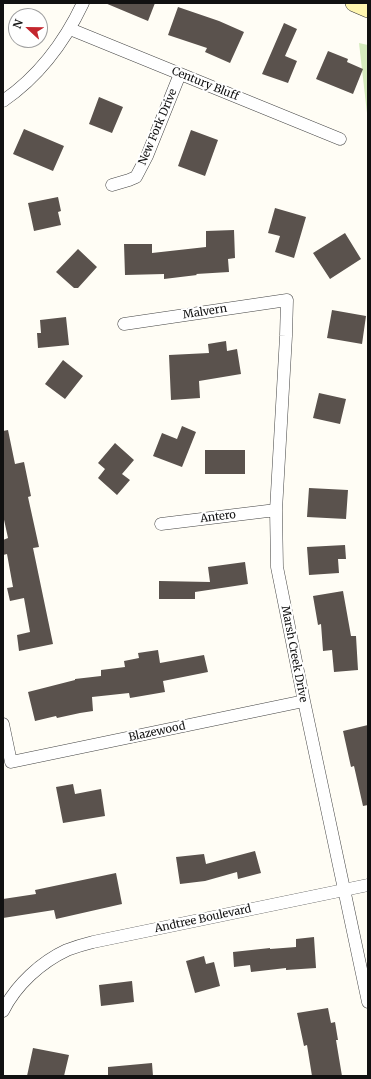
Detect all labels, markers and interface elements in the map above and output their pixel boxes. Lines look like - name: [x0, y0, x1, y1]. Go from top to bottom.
- north arrow: [8, 8, 48, 48]
- text: N: [10, 17, 26, 31]
- street label: Century Bluff: [170, 65, 240, 103]
- street label: New Fork Drive: [136, 87, 180, 167]
- street label: Malvern: [182, 302, 228, 322]
- street label: Antero: [199, 508, 237, 526]
- street label: Marsh Creek Drive: [278, 605, 310, 703]
- street label: Blazewood: [127, 720, 187, 744]
- street label: Andtree Boulevard: [153, 902, 253, 936]

